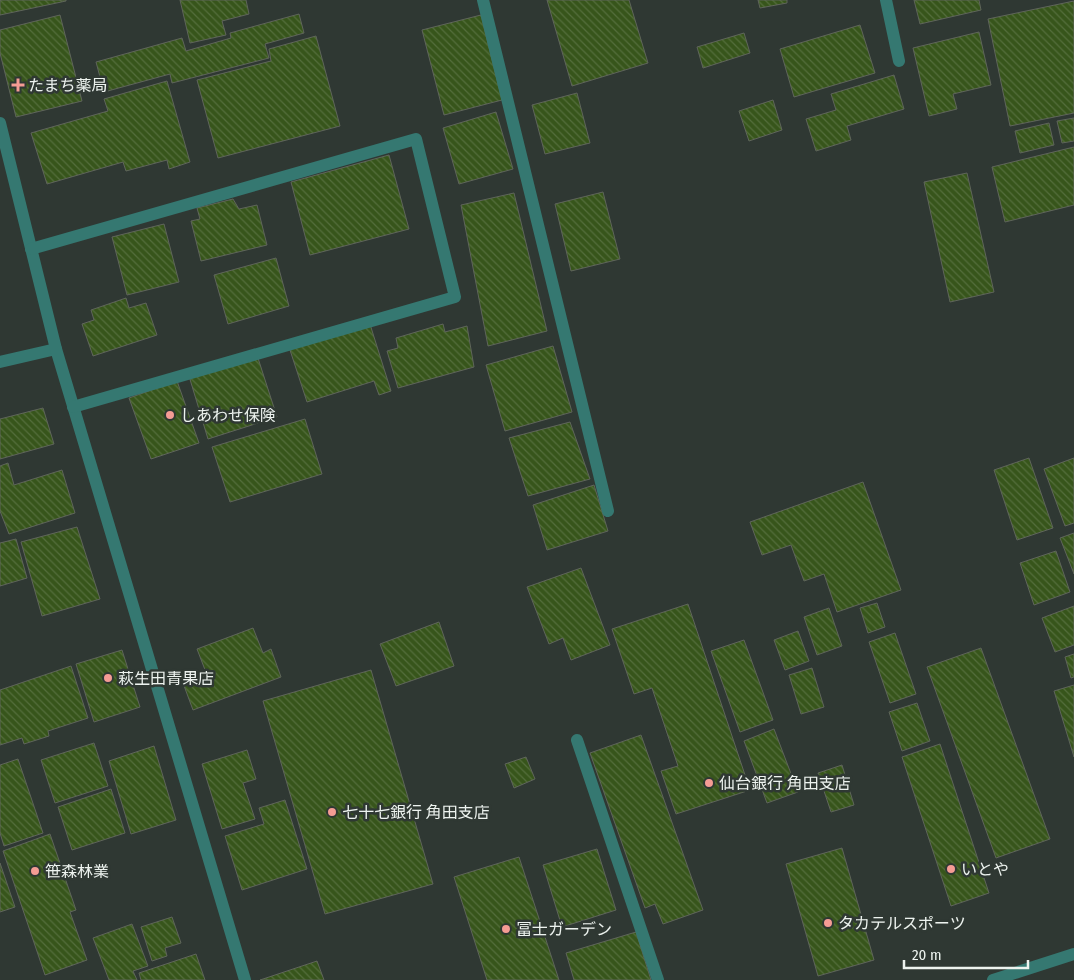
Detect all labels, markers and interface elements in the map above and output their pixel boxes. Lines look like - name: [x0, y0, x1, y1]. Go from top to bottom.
- place label: たまち薬局: [28, 76, 108, 95]
- marker: たまち薬局: [12, 79, 24, 91]
- place label: しあわせ保険: [180, 406, 276, 425]
- marker: しあわせ保険: [164, 409, 176, 421]
- place label: 萩生田青果店: [118, 669, 214, 688]
- marker: 萩生田青果店: [102, 672, 114, 684]
- place label: 仙台銀行 角田支店: [719, 774, 851, 793]
- marker: 仙台銀行 角田支店: [703, 777, 715, 789]
- place label: 七十七銀行 角田支店: [342, 803, 490, 822]
- marker: 七十七銀行 角田支店: [326, 806, 338, 818]
- place label: いとや: [961, 860, 1009, 879]
- place label: 笹森林業: [45, 862, 109, 881]
- marker: いとや: [945, 863, 957, 875]
- marker: 笹森林業: [29, 865, 41, 877]
- place label: タカテルスポーツ: [838, 914, 966, 933]
- marker: タカテルスポーツ: [822, 917, 834, 929]
- place label: 冨士ガーデン: [516, 920, 612, 939]
- marker: 冨士ガーデン: [500, 923, 512, 935]
- scale bar: [904, 938, 1028, 970]
- text: 20 m: [912, 946, 942, 964]

